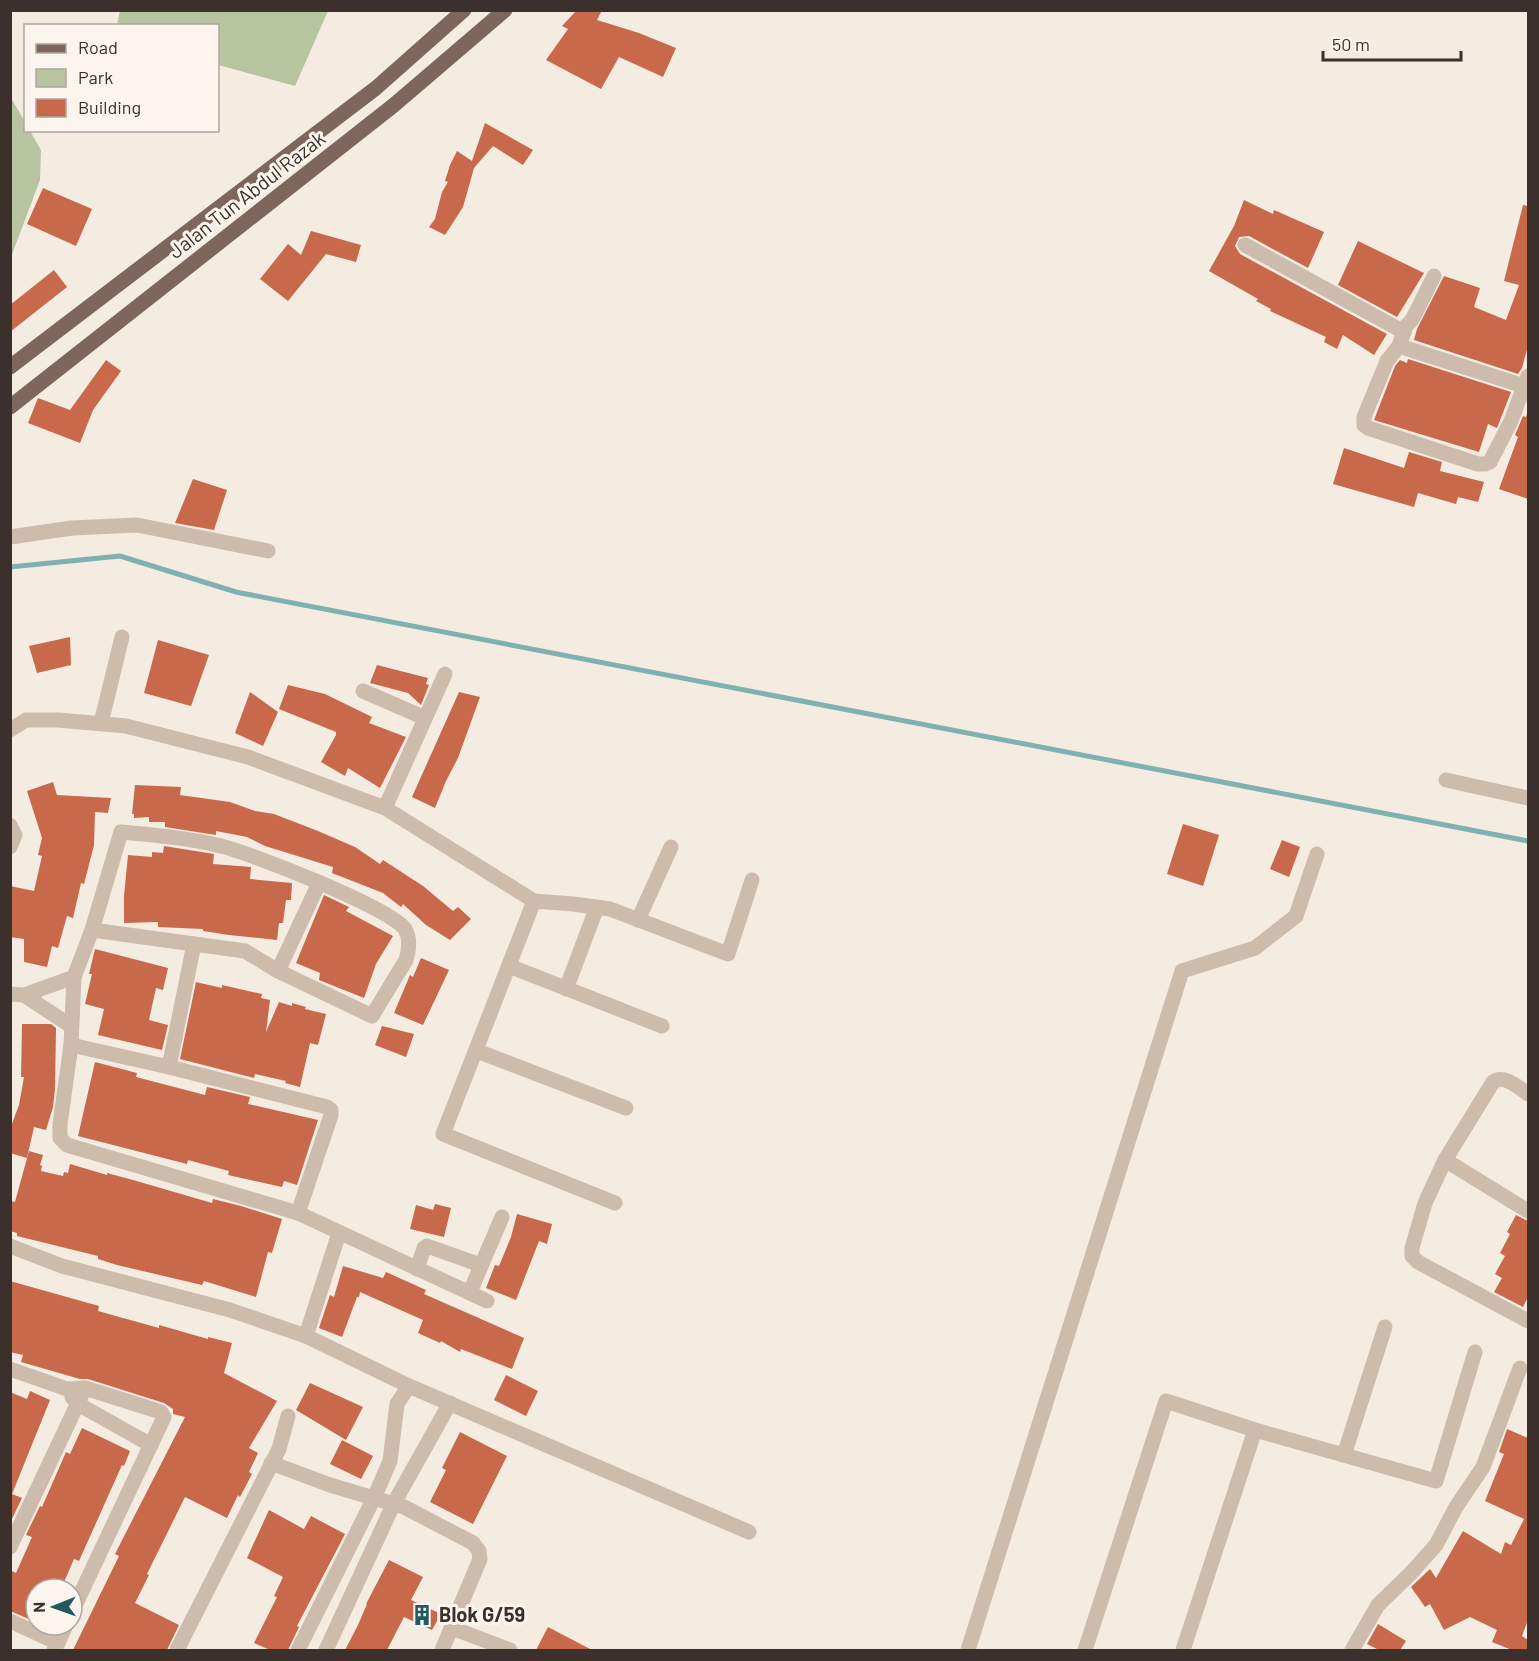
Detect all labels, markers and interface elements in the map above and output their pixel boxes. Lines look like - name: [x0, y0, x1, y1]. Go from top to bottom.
- legend: [24, 24, 219, 132]
- scale bar: [1323, 24, 1461, 62]
- text: 50 m: [1332, 33, 1370, 55]
- text: Road: [78, 36, 118, 58]
- text: Park: [78, 66, 113, 88]
- text: Building: [78, 96, 141, 118]
- street label: Jalan Tun Abdul Razak: [163, 126, 329, 263]
- north arrow: [24, 1577, 84, 1637]
- text: N: [29, 1602, 48, 1613]
- place label: Blok G/59: [439, 1602, 525, 1626]
- building icon: Blok G/59: [410, 1603, 434, 1627]

